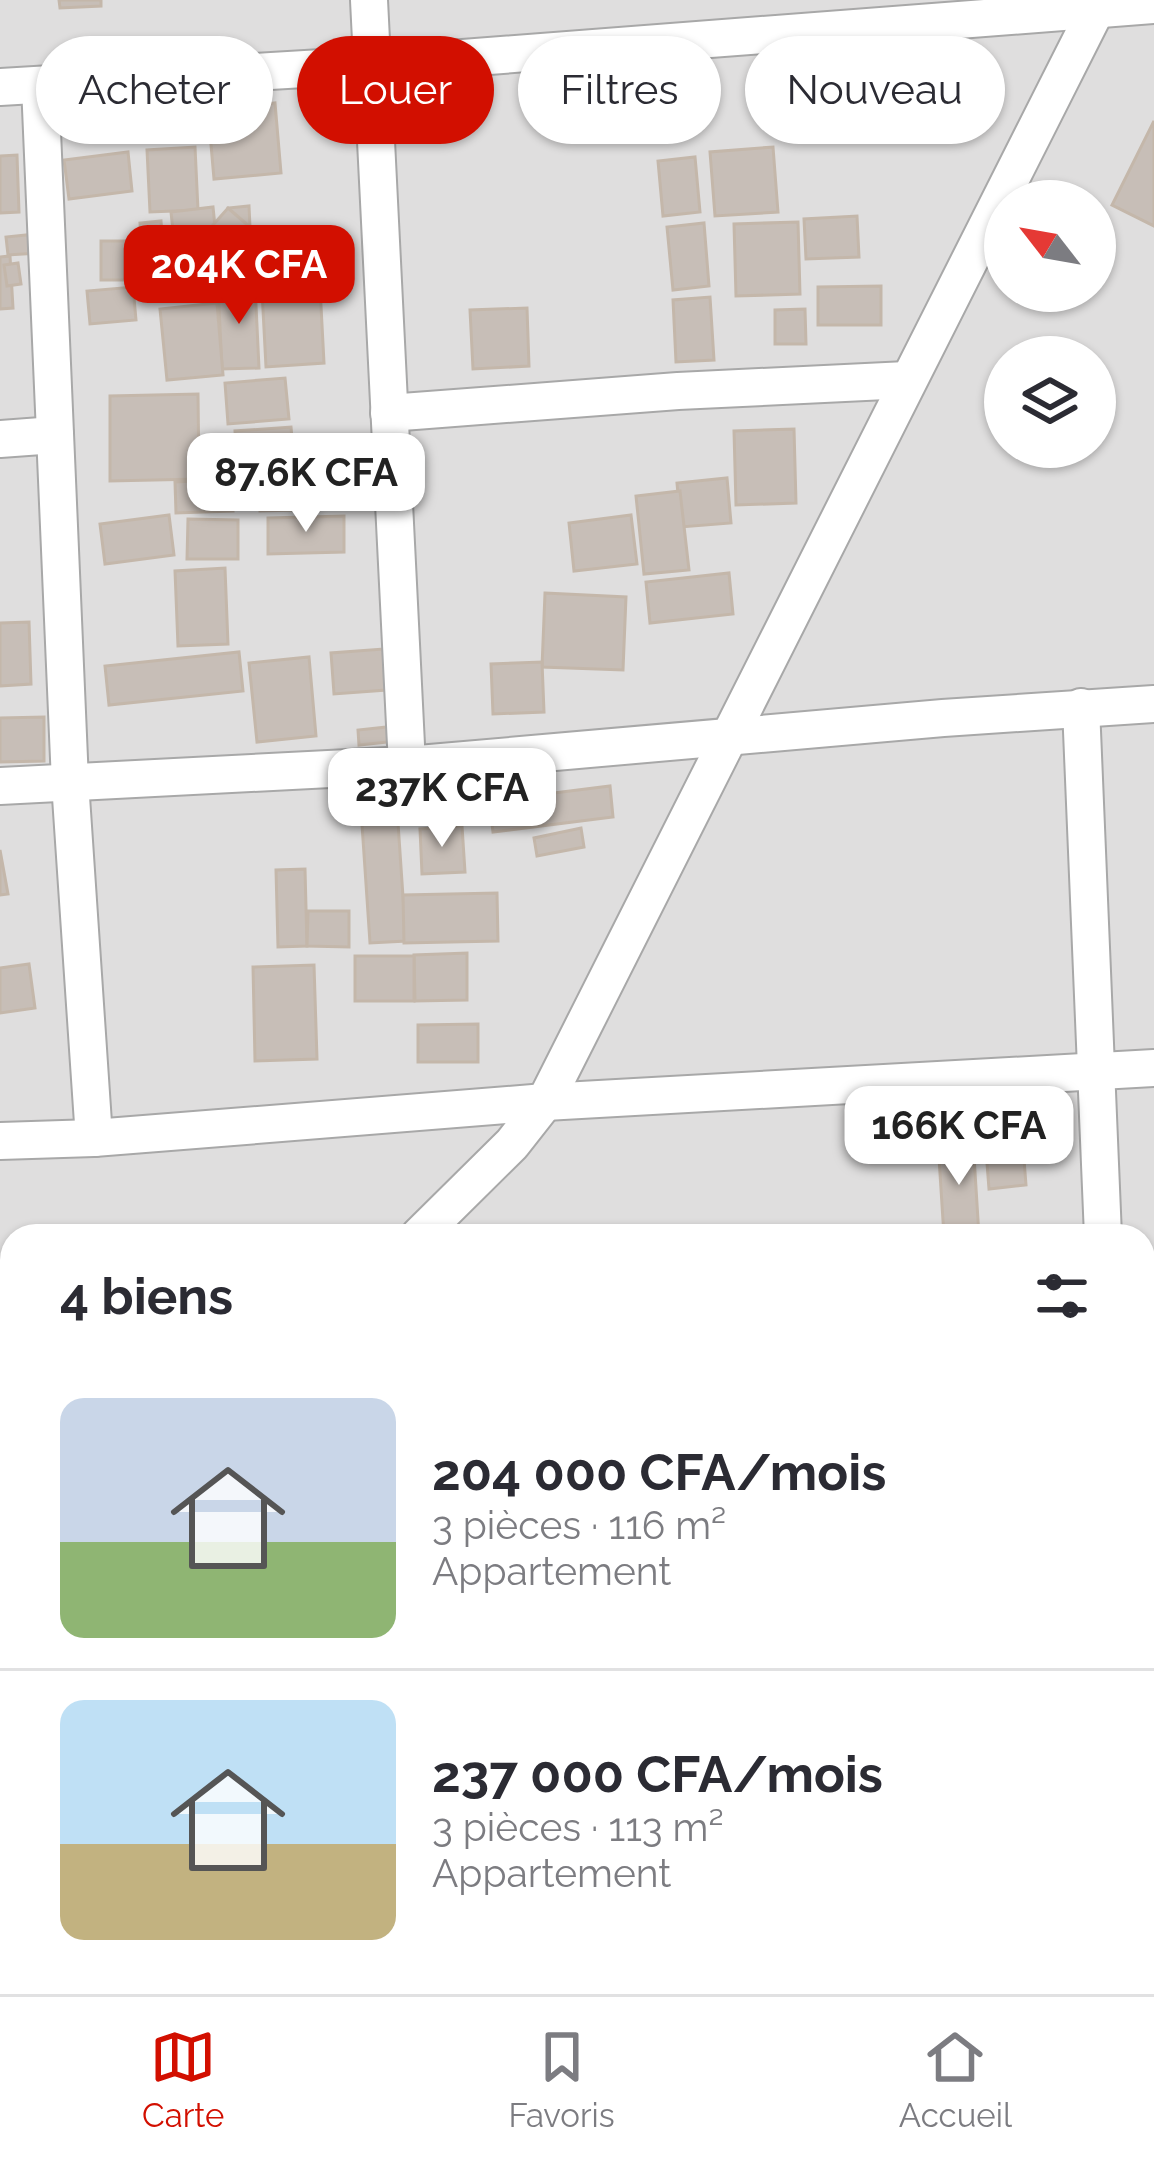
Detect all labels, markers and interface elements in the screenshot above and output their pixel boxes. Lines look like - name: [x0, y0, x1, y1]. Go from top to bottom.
- chip: Acheter: [36, 36, 273, 144]
- chip: Louer: [297, 36, 494, 144]
- chip: Filtres: [518, 36, 721, 144]
- chip: Nouveau: [745, 36, 1005, 144]
- north arrow: [984, 180, 1116, 312]
- map controls: [984, 180, 1116, 468]
- pin: 204K CFA: [115, 225, 363, 327]
- text: 204K CFA: [151, 241, 327, 287]
- button: layers: [984, 336, 1116, 468]
- pin: 87.6K CFA: [169, 433, 443, 535]
- text: 87.6K CFA: [214, 449, 398, 495]
- pin: 237K CFA: [318, 748, 566, 850]
- text: 237K CFA: [355, 764, 529, 810]
- pin: 166K CFA: [835, 1086, 1083, 1188]
- text: 166K CFA: [872, 1102, 1046, 1148]
- icon: filters: [1029, 1263, 1095, 1329]
- text: 4 biens: [60, 1266, 233, 1326]
- text: 204 000 CFA/mois: [432, 1442, 886, 1502]
- icon: home: [156, 1446, 300, 1590]
- text: 3 pièces · 116 m²: [432, 1502, 726, 1548]
- text: Appartement: [432, 1548, 671, 1594]
- text: 237 000 CFA/mois: [432, 1744, 883, 1804]
- icon: home: [156, 1748, 300, 1892]
- text: 3 pièces · 113 m²: [432, 1804, 724, 1850]
- text: Appartement: [432, 1850, 671, 1896]
- tab: Carte: [142, 2024, 224, 2135]
- tab: Favoris: [509, 2024, 615, 2135]
- tab: Accueil: [899, 2024, 1012, 2135]

